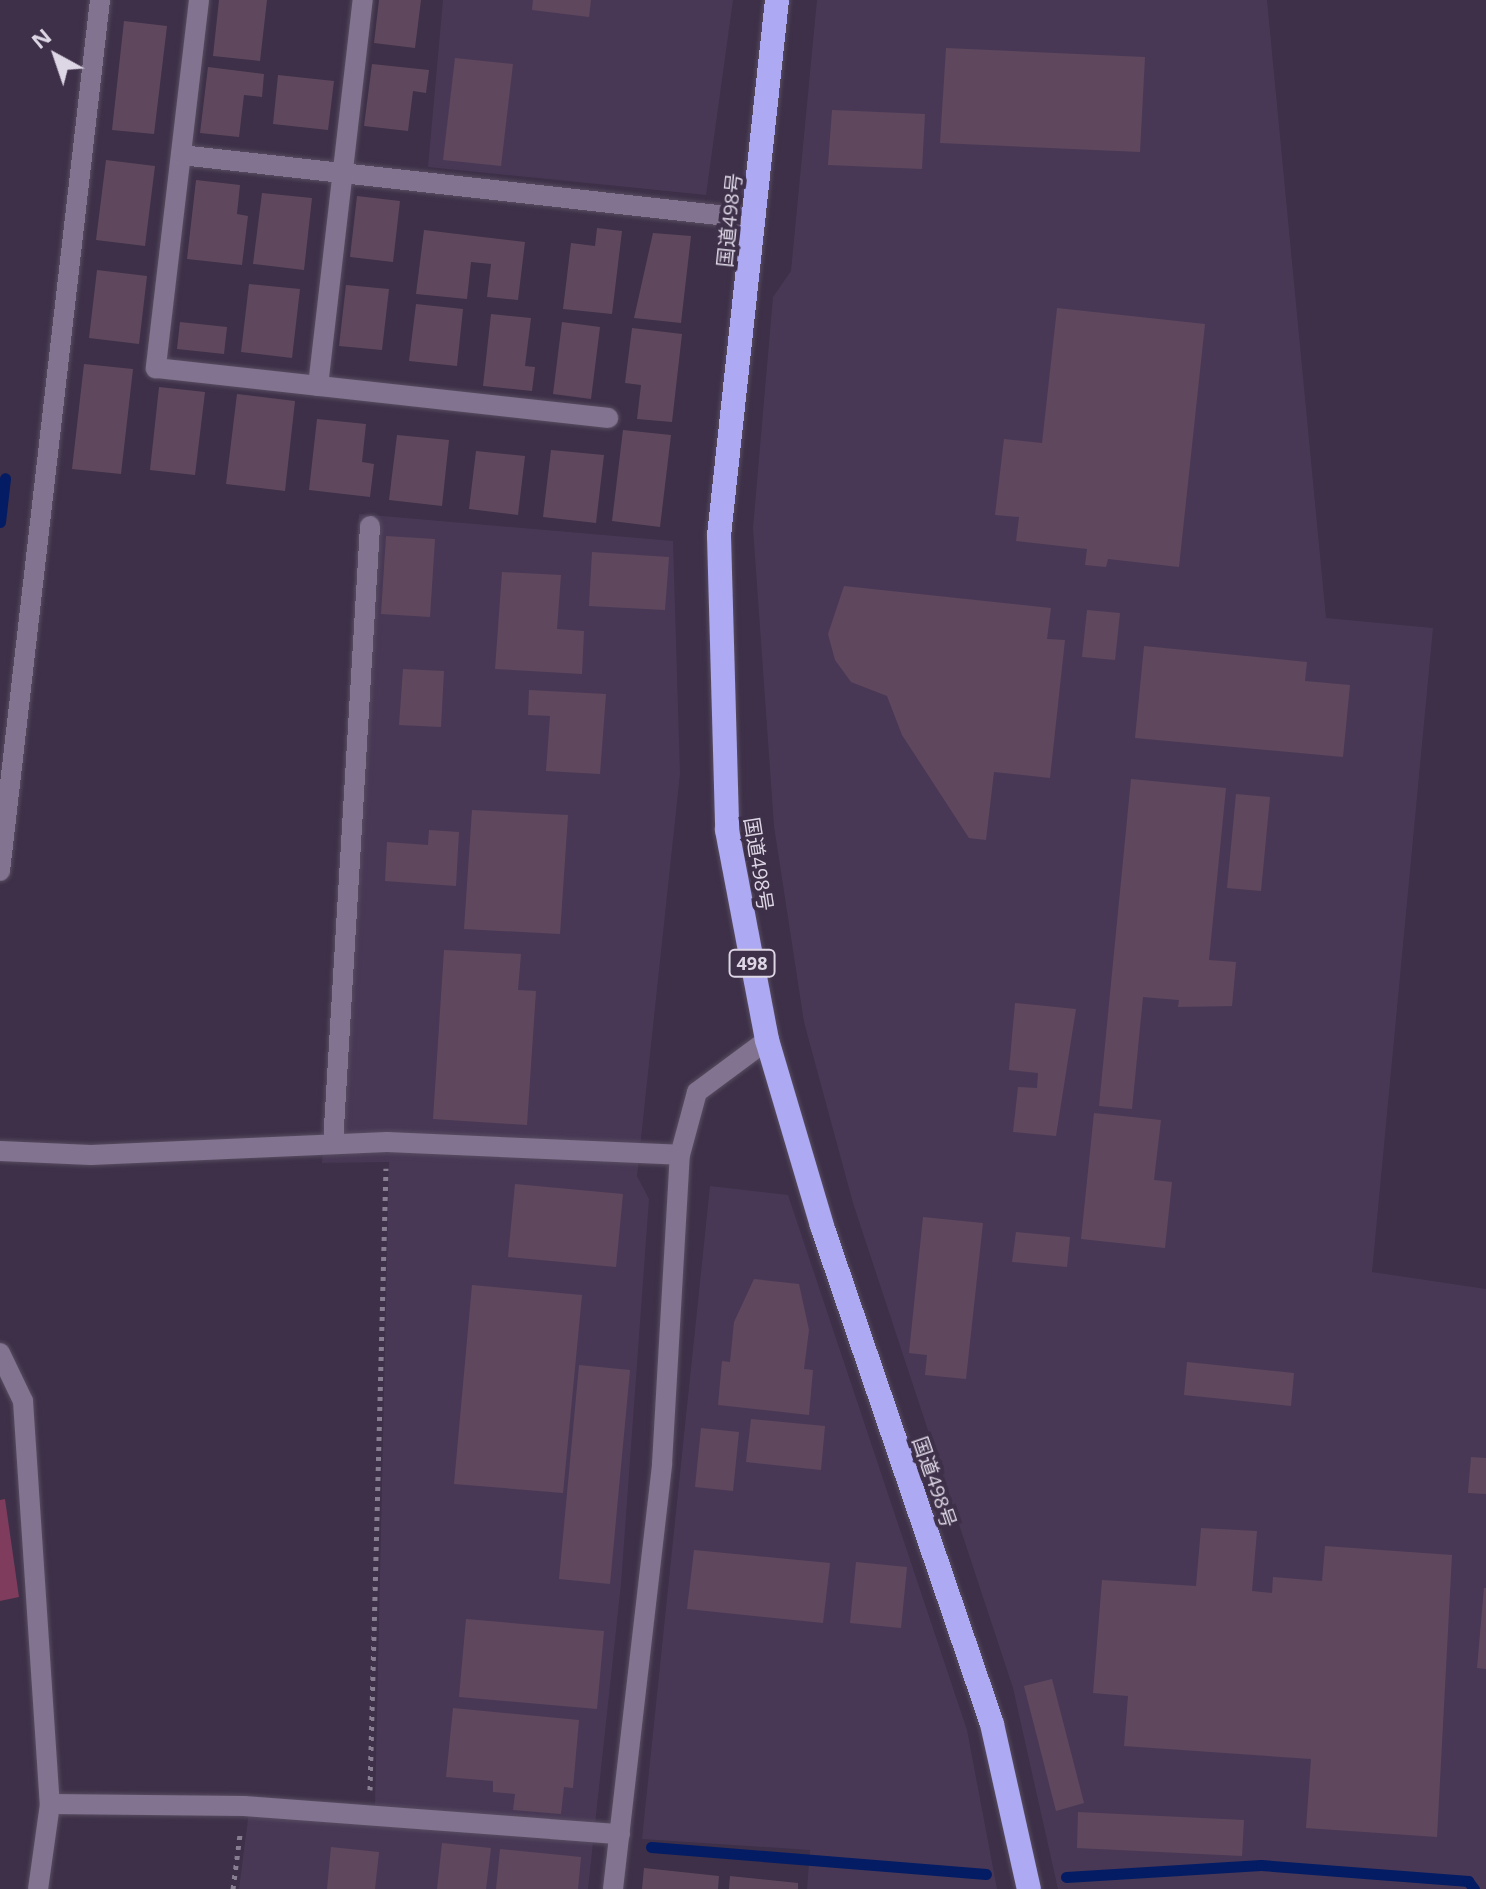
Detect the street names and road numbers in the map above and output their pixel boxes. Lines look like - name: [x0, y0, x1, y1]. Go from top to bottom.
- street label: 国道498号: [712, 172, 746, 268]
- street label: 国道498号: [740, 816, 778, 912]
- road number: 498: [728, 949, 776, 977]
- street label: 国道498号: [908, 1434, 962, 1530]

